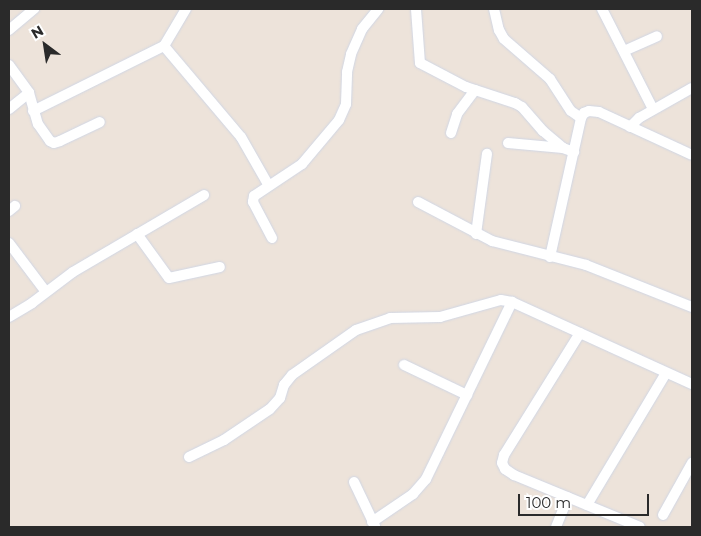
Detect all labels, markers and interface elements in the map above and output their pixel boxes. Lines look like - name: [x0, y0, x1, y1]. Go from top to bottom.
- north arrow: [20, 20, 70, 70]
- text: N: [28, 22, 47, 43]
- scale bar: [521, 484, 652, 516]
- text: 100 m: [526, 493, 571, 512]

